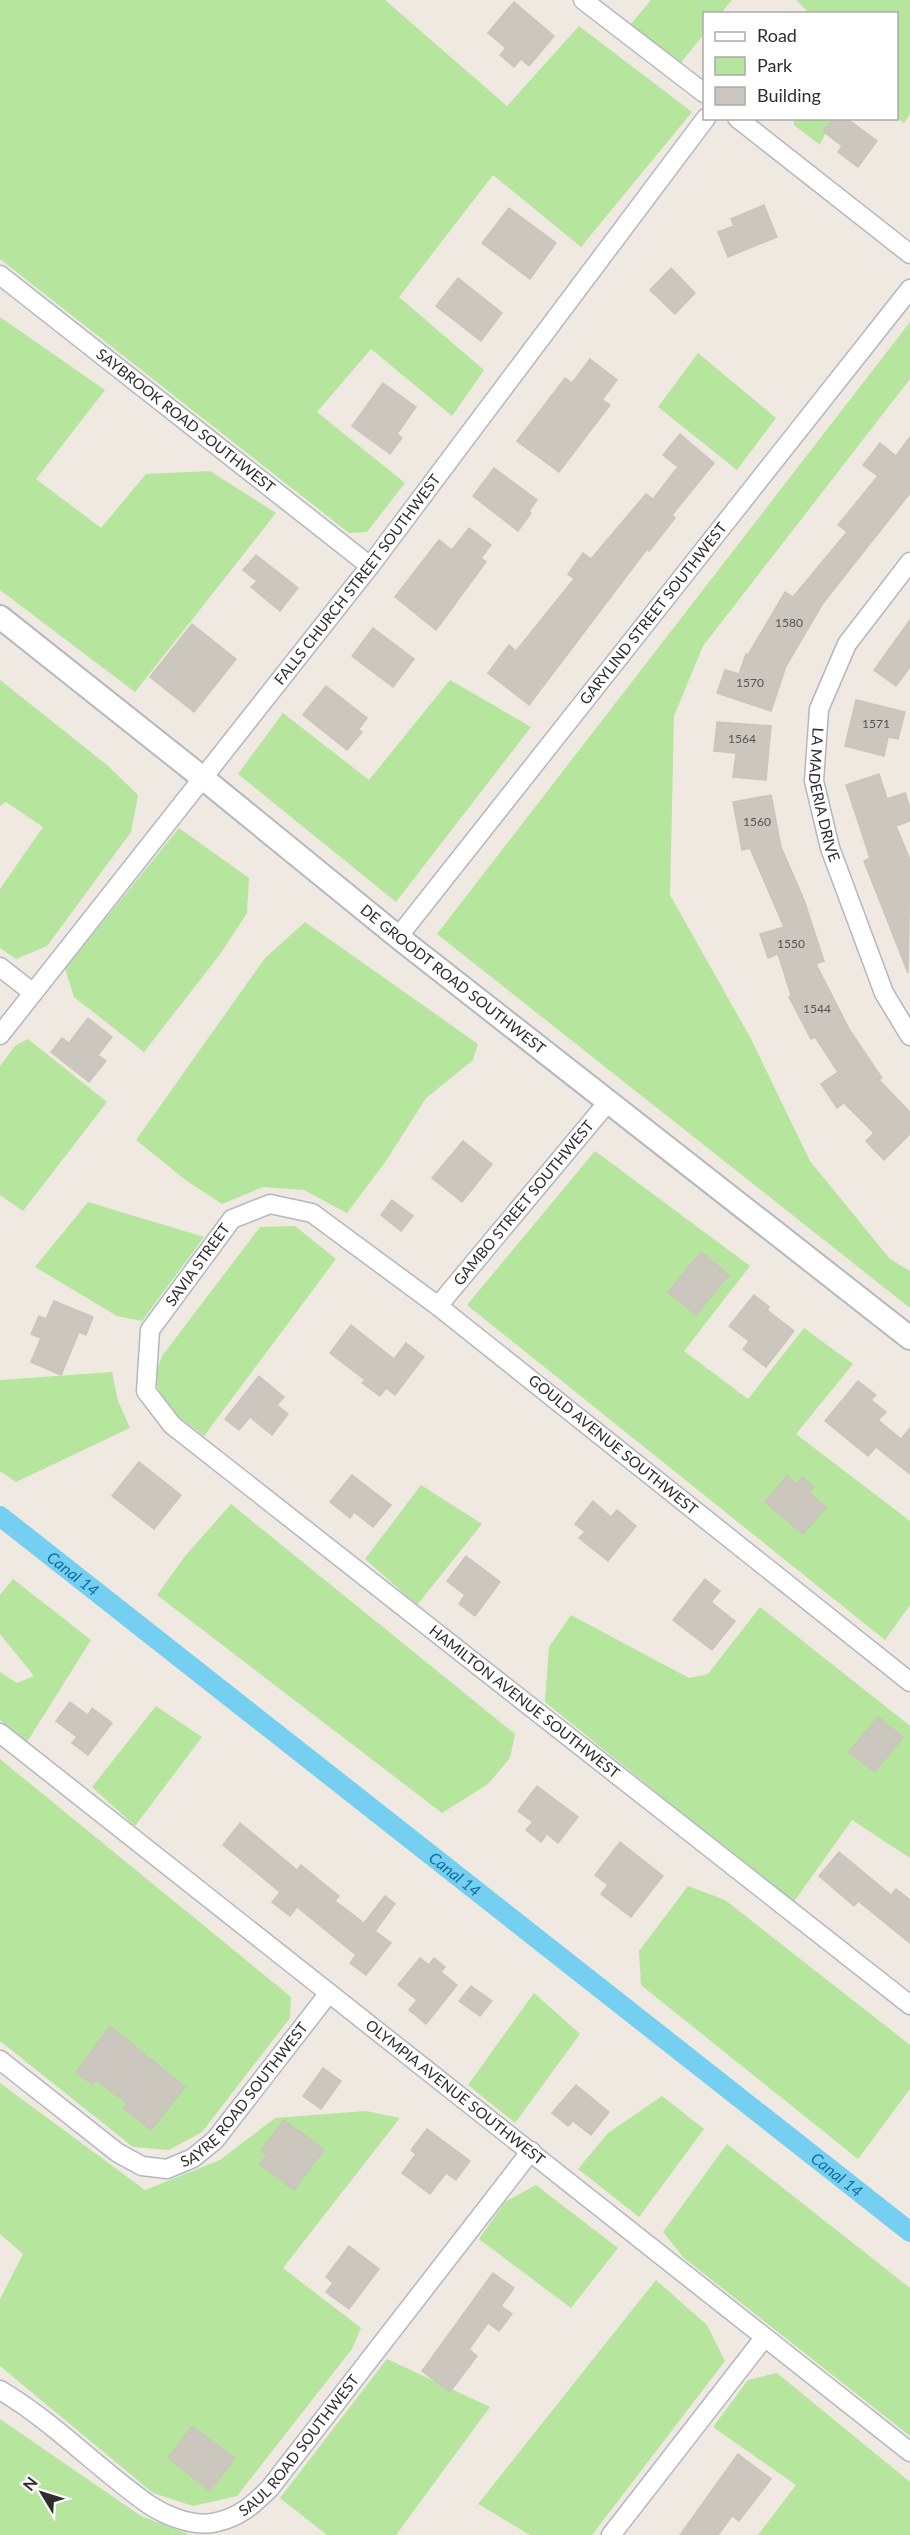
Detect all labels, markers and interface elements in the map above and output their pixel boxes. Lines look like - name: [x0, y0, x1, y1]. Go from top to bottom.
- legend: [703, 12, 898, 120]
- text: Road: [757, 24, 797, 46]
- text: Park: [757, 54, 793, 76]
- text: Building: [757, 84, 821, 106]
- street label: SAYBROOK ROAD SOUTHWEST: [93, 344, 279, 496]
- street label: FALLS CHURCH STREET SOUTHWEST: [270, 470, 444, 688]
- street label: GARYLIND STREET SOUTHWEST: [575, 518, 730, 708]
- house number: 1580: [775, 615, 803, 630]
- house number: 1570: [736, 675, 764, 690]
- house number: 1571: [862, 716, 890, 731]
- street label: LA MADERIA DRIVE: [806, 727, 844, 864]
- house number: 1564: [728, 731, 756, 746]
- house number: 1560: [743, 814, 771, 829]
- street label: DE GROODT ROAD SOUTHWEST: [357, 900, 550, 1057]
- house number: 1550: [777, 936, 805, 951]
- house number: 1544: [803, 1001, 831, 1016]
- street label: GAMBO STREET SOUTHWEST: [449, 1116, 597, 1289]
- street label: SAVIA STREET: [161, 1219, 233, 1309]
- street label: GOULD AVENUE SOUTHWEST: [525, 1370, 702, 1518]
- water label: Canal 14: [44, 1547, 103, 1599]
- street label: HAMILTON AVENUE SOUTHWEST: [426, 1621, 624, 1782]
- water label: Canal 14: [426, 1847, 485, 1900]
- street label: OLYMPIA AVENUE SOUTHWEST: [362, 2015, 549, 2168]
- street label: SAYRE ROAD SOUTHWEST: [177, 2018, 311, 2170]
- water label: Canal 14: [808, 2148, 867, 2200]
- street label: SAUL ROAD SOUTHWEST: [235, 2371, 362, 2520]
- north arrow: [12, 2463, 72, 2523]
- text: N: [19, 2473, 41, 2494]

